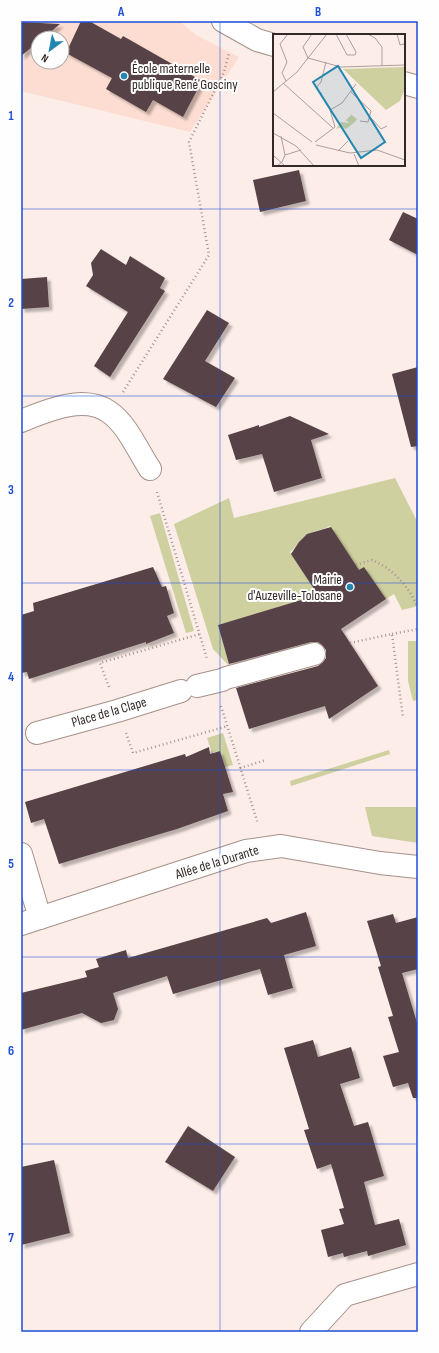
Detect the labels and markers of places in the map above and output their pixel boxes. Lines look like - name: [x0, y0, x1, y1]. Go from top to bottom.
- place label: École maternelle publique René Gosciny: [132, 60, 238, 93]
- marker: École maternelle publique René Gosciny: [119, 71, 129, 81]
- place label: Mairie d'Auzeville-Tolosane: [247, 571, 342, 604]
- marker: Mairie d'Auzeville-Tolosane: [345, 582, 355, 592]

